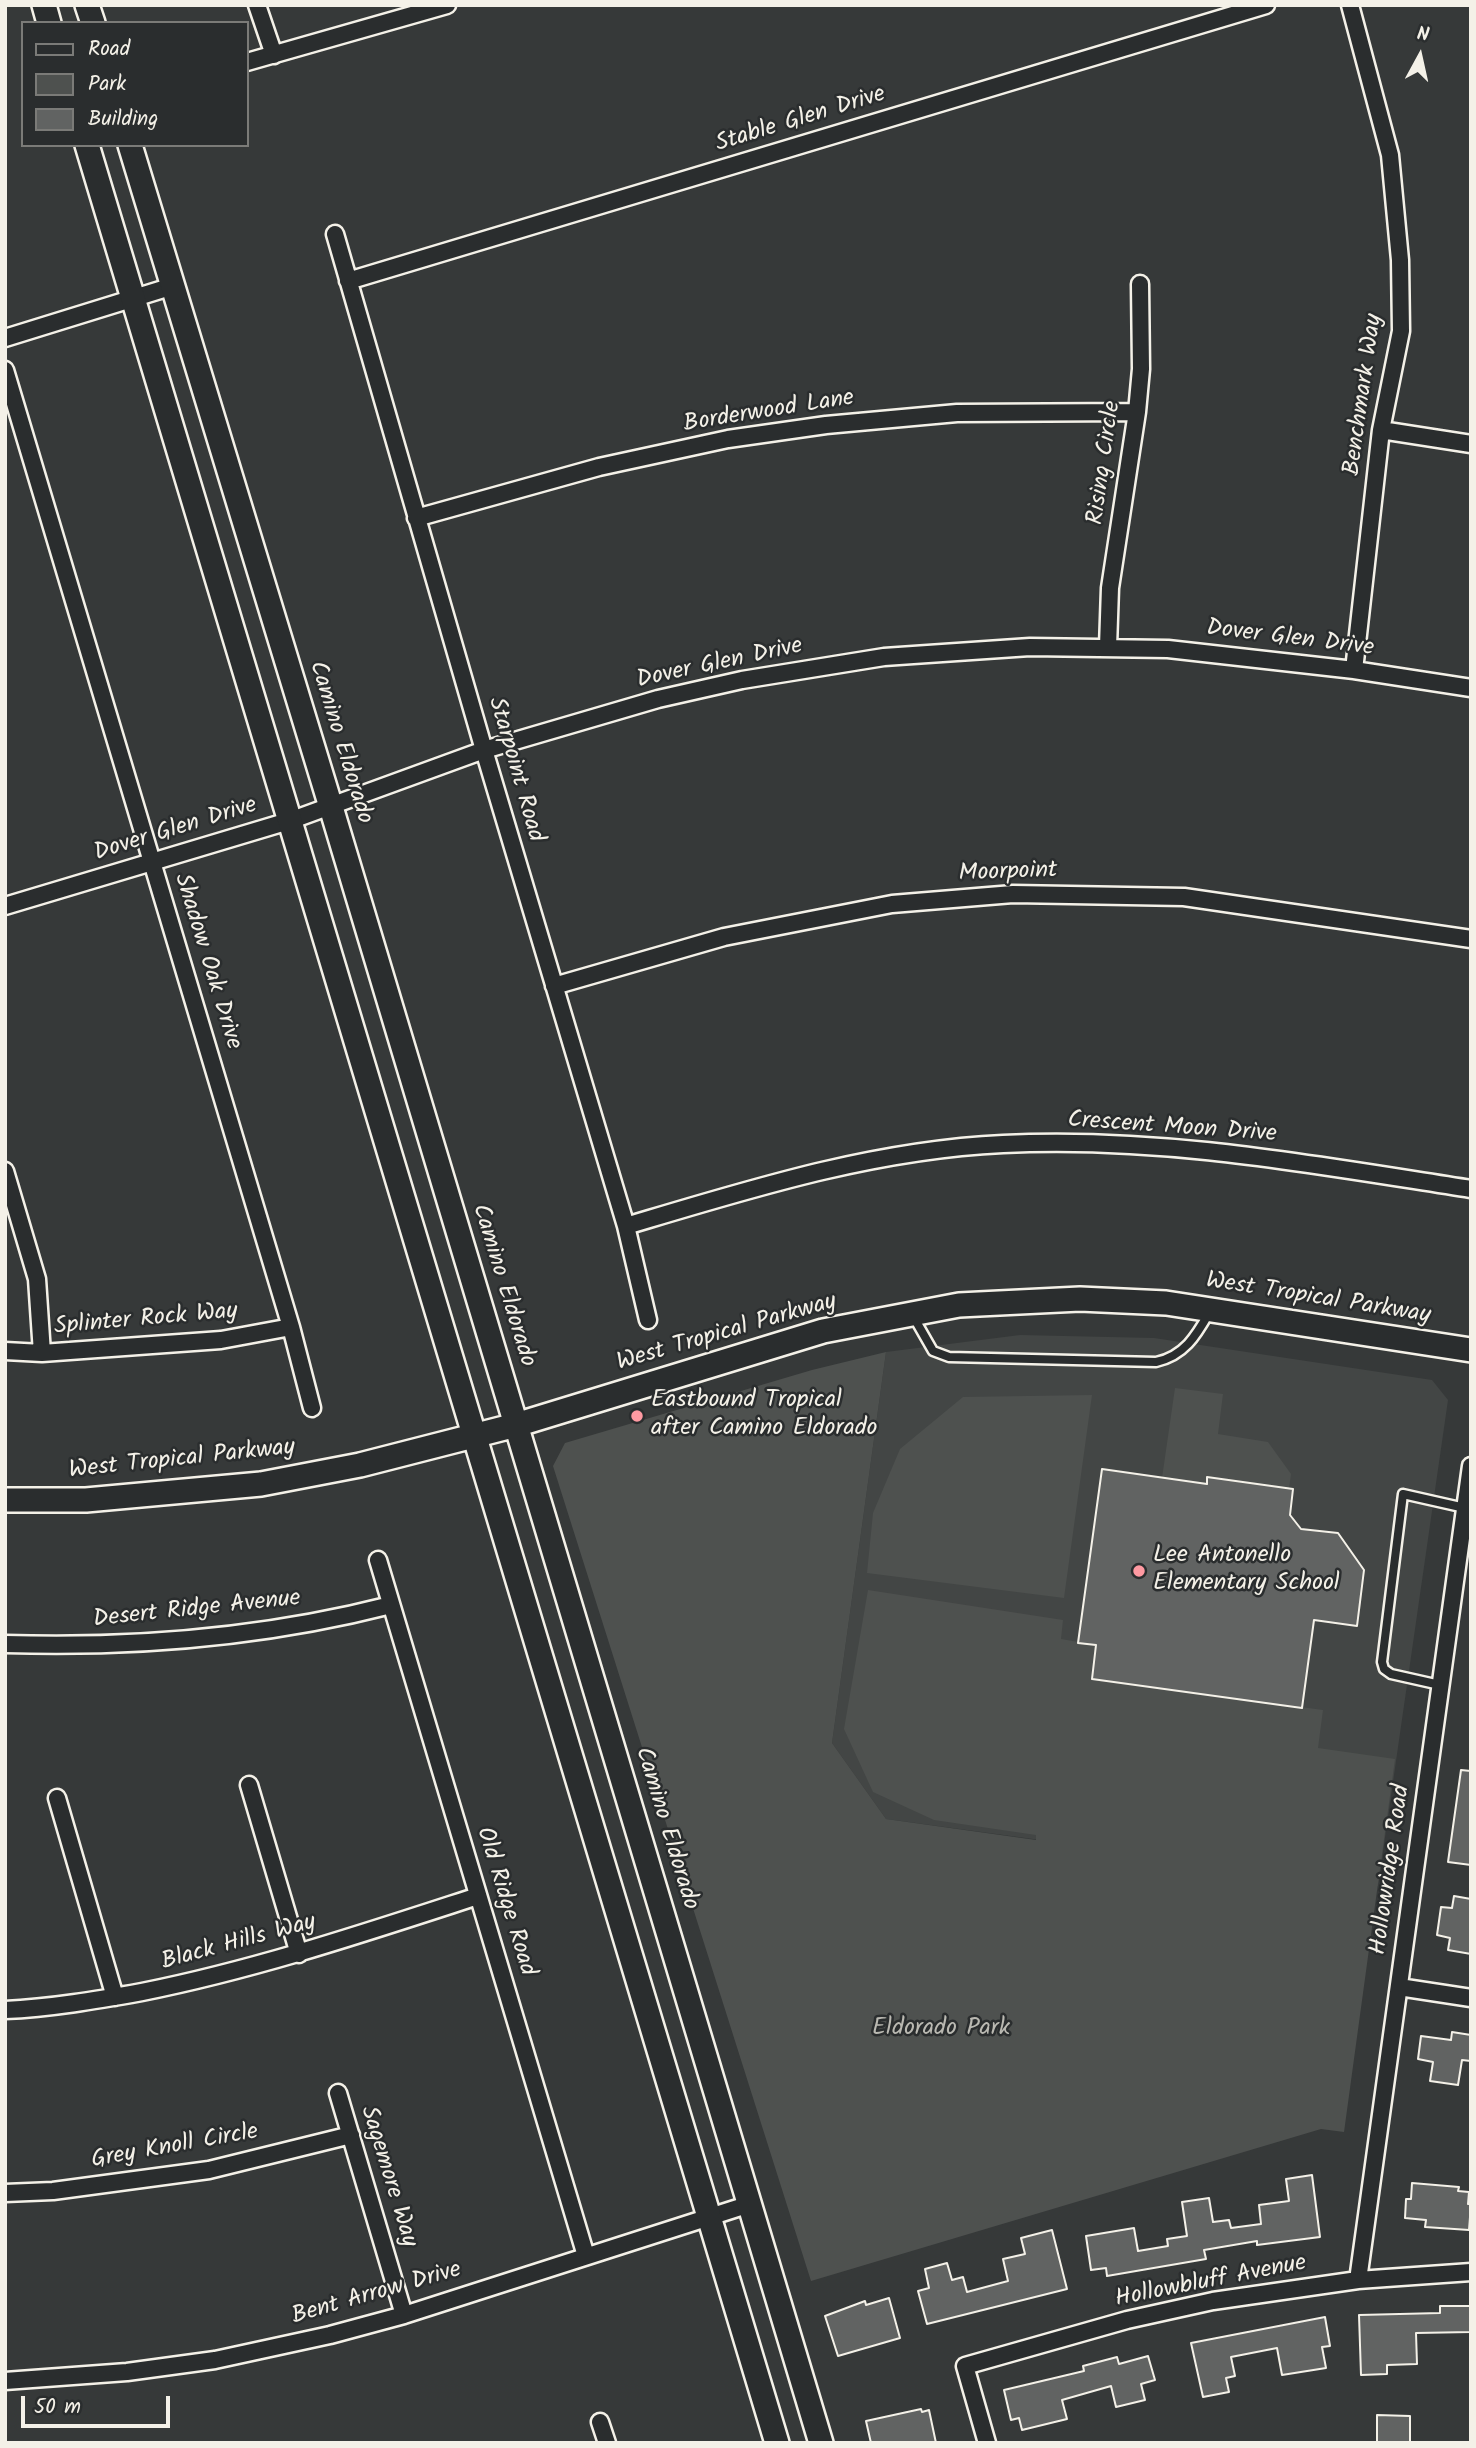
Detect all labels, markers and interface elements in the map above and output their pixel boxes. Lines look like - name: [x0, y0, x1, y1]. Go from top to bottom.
- text: N: [1415, 20, 1431, 51]
- legend: [21, 21, 248, 147]
- north arrow: [1385, 21, 1455, 91]
- text: Road: [88, 33, 130, 66]
- text: Park: [88, 68, 126, 101]
- street label: Stable Glen Drive: [713, 81, 889, 161]
- text: Building: [88, 103, 158, 136]
- street label: Benchmark Way: [1339, 312, 1391, 478]
- street label: Borderwood Lane: [682, 385, 856, 441]
- street label: Rising Circle: [1083, 399, 1129, 527]
- street label: Dover Glen Drive: [1205, 615, 1375, 665]
- street label: Dover Glen Drive: [635, 633, 805, 697]
- street label: Camino Eldorado: [301, 658, 377, 828]
- street label: Starpoint Road: [480, 694, 548, 846]
- street label: Dover Glen Drive: [91, 793, 261, 869]
- street label: Moorpoint: [958, 858, 1058, 890]
- street label: Shadow Oak Drive: [166, 871, 246, 1053]
- street label: Crescent Moon Drive: [1066, 1107, 1278, 1151]
- street label: Camino Eldorado: [464, 1201, 540, 1371]
- street label: West Tropical Parkway: [1204, 1268, 1432, 1332]
- street label: West Tropical Parkway: [614, 1289, 840, 1379]
- street label: Splinter Rock Way: [53, 1299, 239, 1343]
- place label: Eastbound Tropical after Camino Eldorado: [651, 1388, 877, 1444]
- marker: Eastbound Tropical after Camino Eldorado: [629, 1408, 645, 1424]
- street label: West Tropical Parkway: [68, 1435, 296, 1487]
- place label: Lee Antonello Elementary School: [1153, 1543, 1340, 1599]
- marker: Lee Antonello Elementary School: [1131, 1563, 1147, 1579]
- street label: Desert Ridge Avenue: [92, 1586, 302, 1636]
- street label: Camino Eldorado: [627, 1744, 703, 1914]
- street label: Hollowridge Road: [1366, 1783, 1418, 1957]
- street label: Old Ridge Road: [468, 1824, 540, 1980]
- street label: Black Hills Way: [159, 1910, 319, 1978]
- park label: Eldorado Park: [872, 2016, 1010, 2044]
- street label: Sagemore Way: [352, 2103, 422, 2251]
- street label: Grey Knoll Circle: [89, 2119, 261, 2177]
- street label: Hollowbluff Avenue: [1113, 2250, 1309, 2316]
- street label: Bent Arrow Drive: [289, 2257, 465, 2333]
- scale bar: [24, 2382, 173, 2426]
- text: 50 m: [34, 2391, 81, 2424]

